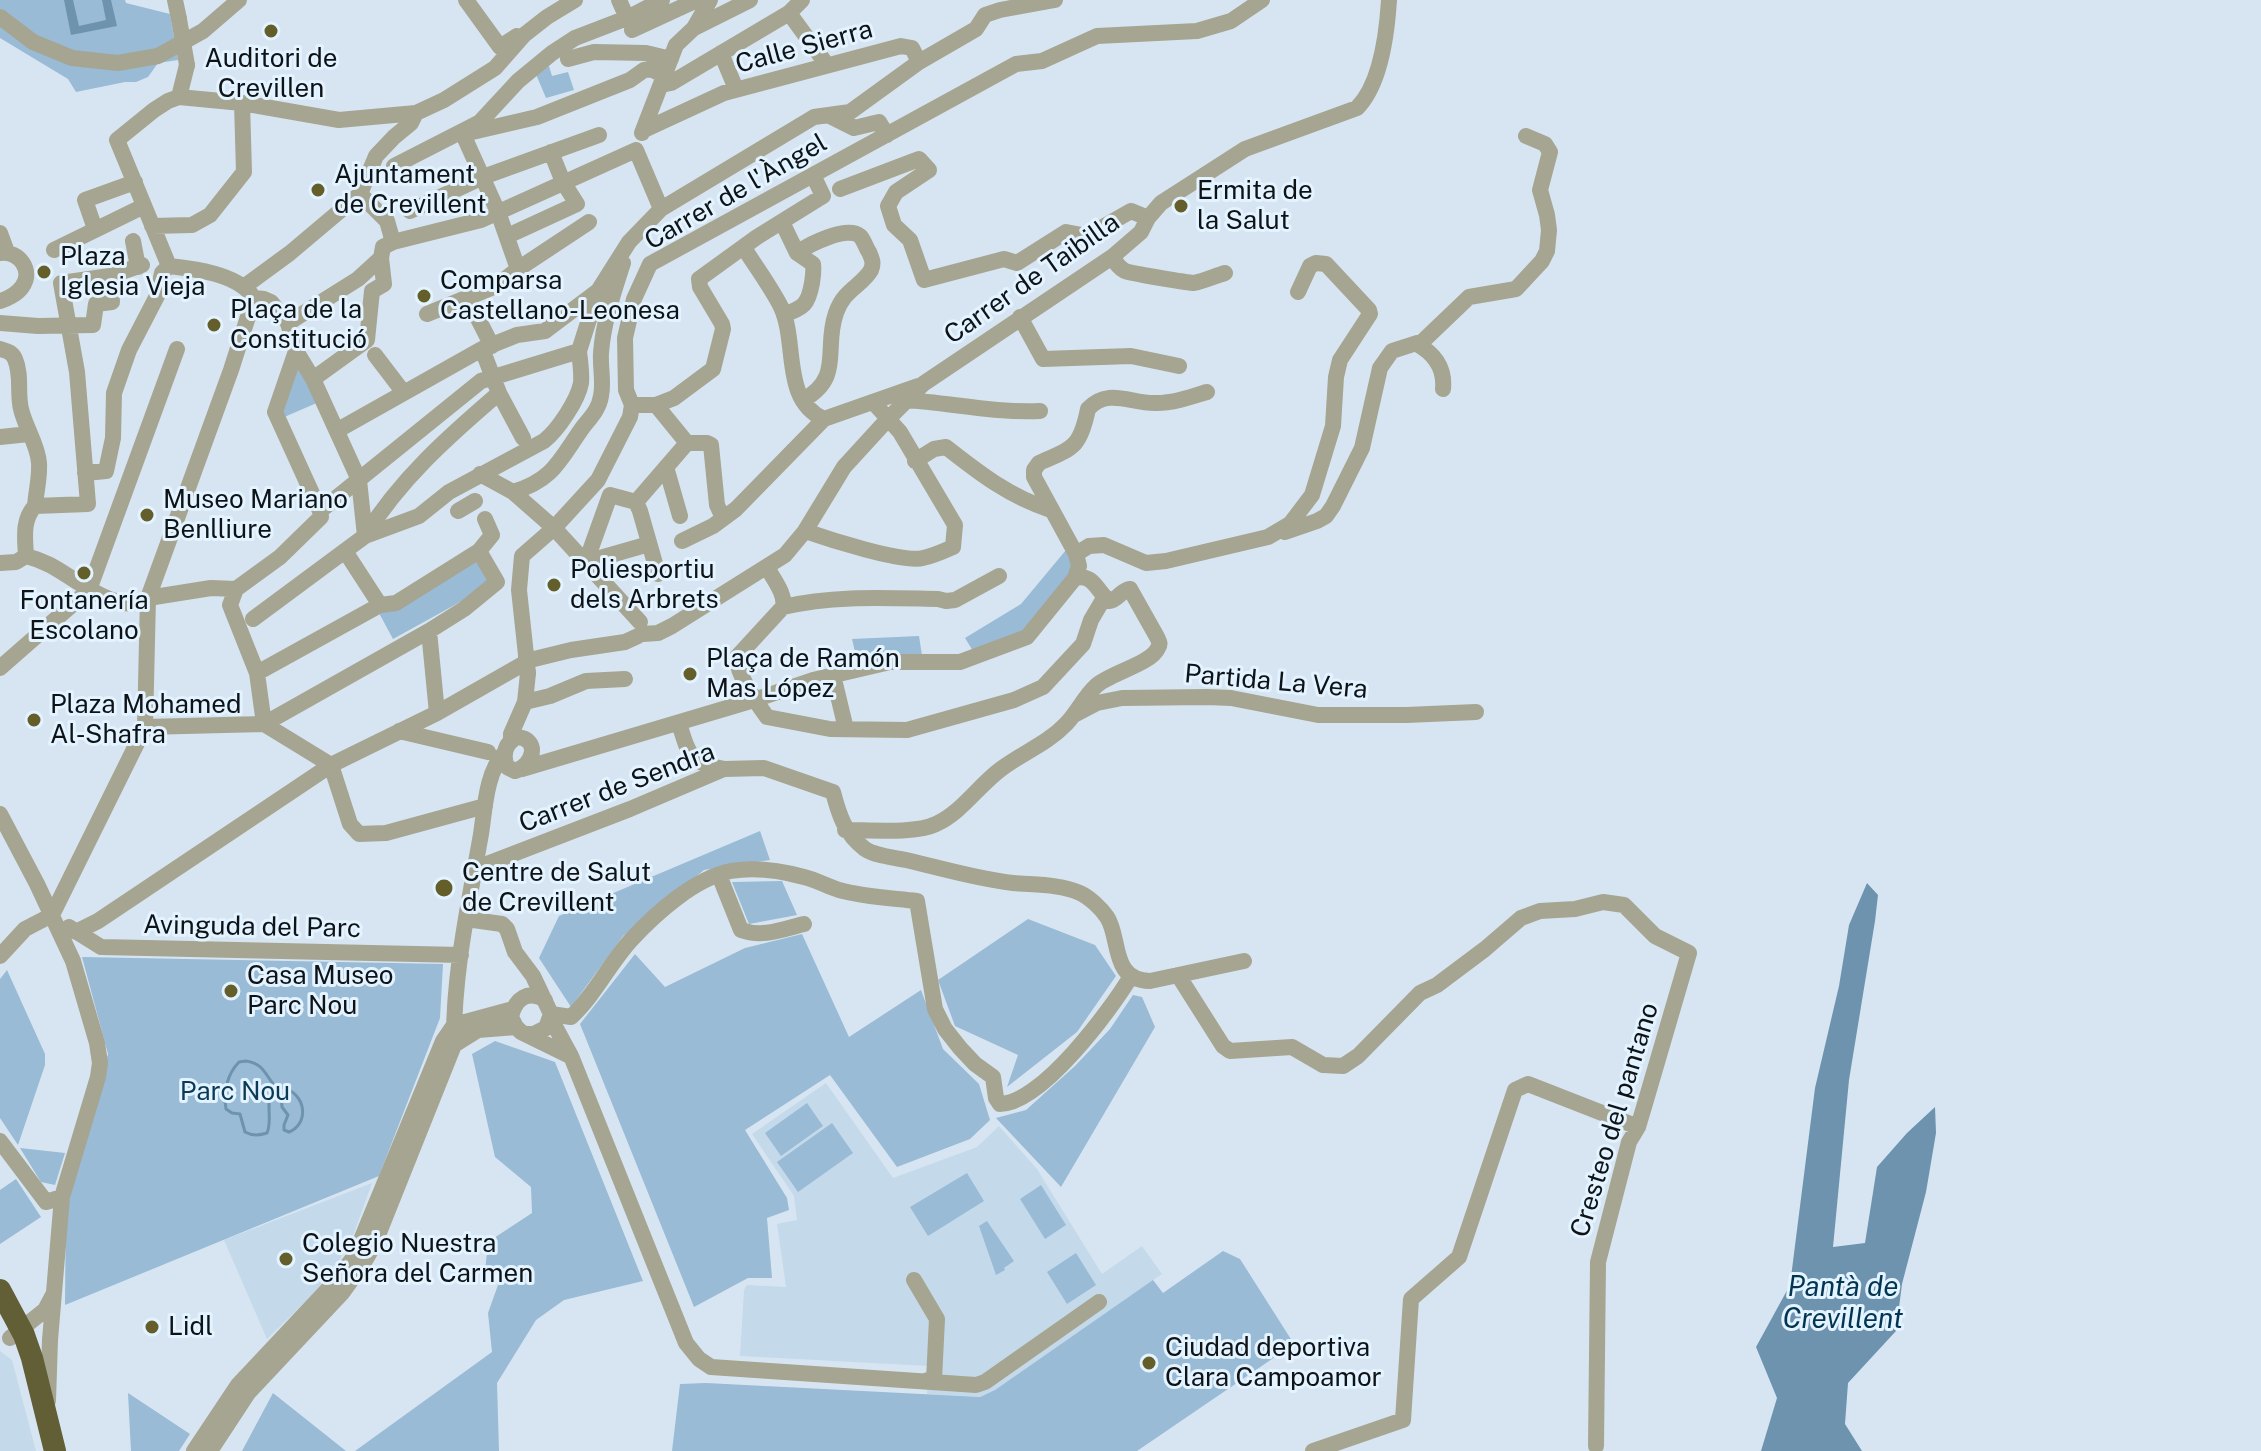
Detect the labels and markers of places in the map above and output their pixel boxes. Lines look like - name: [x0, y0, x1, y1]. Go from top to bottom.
- marker: Auditori de Crevillen: [262, 22, 280, 40]
- place label: Auditori de Crevillen: [204, 43, 338, 104]
- place label: Ajuntament de Crevillent: [334, 159, 487, 220]
- place label: Ermita de la Salut: [1197, 175, 1313, 236]
- marker: Ajuntament de Crevillent: [309, 181, 327, 199]
- marker: Ermita de la Salut: [1172, 197, 1190, 215]
- place label: Plaza Iglesia Vieja: [60, 241, 205, 302]
- marker: Plaza Iglesia Vieja: [35, 263, 53, 281]
- place label: Comparsa Castellano-Leonesa: [440, 265, 680, 326]
- marker: Comparsa Castellano-Leonesa: [415, 287, 433, 305]
- place label: Plaça de la Constitució: [230, 294, 367, 356]
- marker: Plaça de la Constitució: [205, 316, 223, 334]
- place label: Museo Mariano Benlliure: [163, 484, 348, 546]
- marker: Museo Mariano Benlliure: [138, 506, 156, 524]
- place label: Poliesportiu dels Arbrets: [570, 554, 719, 616]
- marker: Fontanería Escolano: [75, 564, 93, 582]
- marker: Poliesportiu dels Arbrets: [545, 576, 563, 594]
- place label: Fontanería Escolano: [19, 585, 149, 646]
- place label: Plaça de Ramón Mas López: [706, 643, 900, 704]
- marker: Plaça de Ramón Mas López: [681, 665, 699, 683]
- place label: Plaza Mohamed Al-Shafra: [50, 689, 242, 750]
- marker: Plaza Mohamed Al-Shafra: [25, 711, 43, 729]
- place label: Centre de Salut de Crevillent: [462, 857, 651, 918]
- marker: Centre de Salut de Crevillent: [433, 877, 455, 899]
- place label: Casa Museo Parc Nou: [247, 960, 394, 1022]
- marker: Casa Museo Parc Nou: [222, 982, 240, 1000]
- place label: Colegio Nuestra Señora del Carmen: [302, 1228, 533, 1290]
- marker: Colegio Nuestra Señora del Carmen: [277, 1250, 295, 1268]
- place label: Lidl: [168, 1311, 213, 1343]
- marker: Lidl: [143, 1318, 161, 1336]
- place label: Ciudad deportiva Clara Campoamor: [1165, 1332, 1382, 1394]
- marker: Ciudad deportiva Clara Campoamor: [1140, 1354, 1158, 1372]

